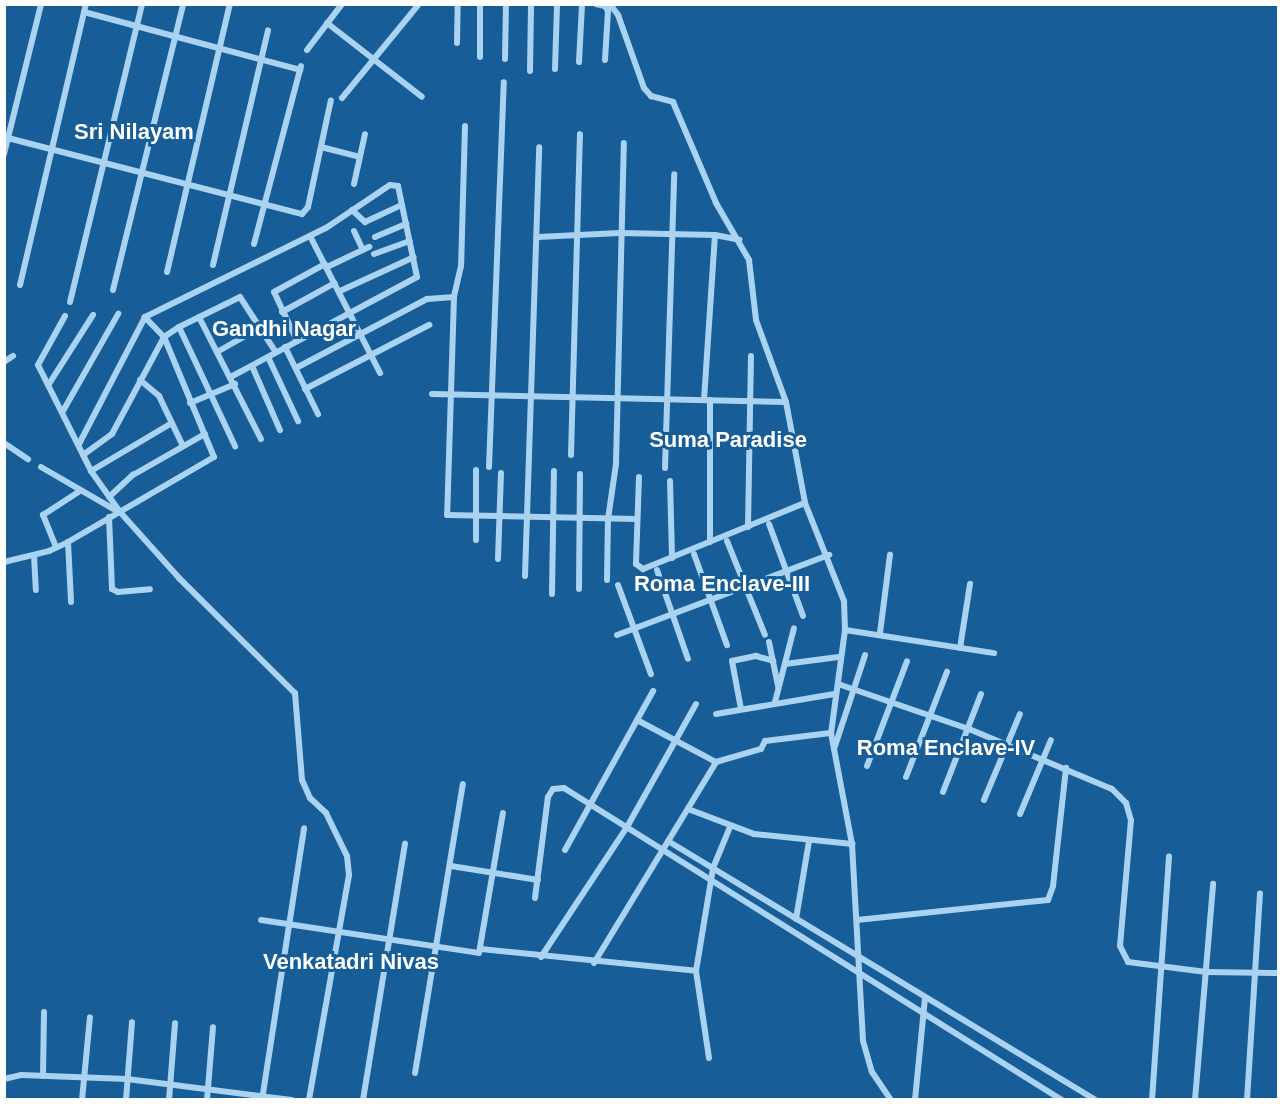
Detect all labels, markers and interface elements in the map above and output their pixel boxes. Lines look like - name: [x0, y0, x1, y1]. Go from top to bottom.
- district label: Sri Nilayam: [74, 119, 194, 145]
- district label: Gandhi Nagar: [212, 316, 356, 342]
- district label: Suma Paradise: [649, 427, 807, 453]
- district label: Roma Enclave-III: [634, 571, 810, 597]
- district label: Roma Enclave-IV: [857, 735, 1035, 761]
- district label: Venkatadri Nivas: [263, 949, 439, 975]

